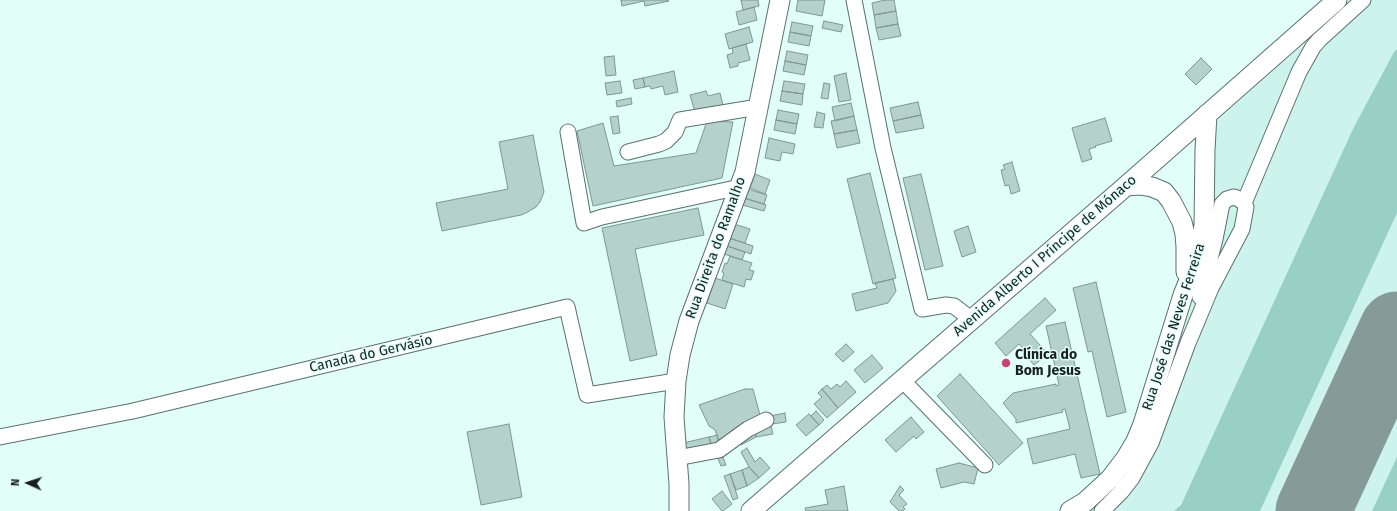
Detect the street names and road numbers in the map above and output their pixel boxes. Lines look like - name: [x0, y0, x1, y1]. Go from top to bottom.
- street label: Avenida Alberto I Príncipe de Mónaco: [950, 172, 1140, 340]
- street label: Rua Direita do Ramalho: [682, 175, 750, 321]
- street label: Rua José das Neves Ferreira: [1139, 241, 1209, 413]
- street label: Canada do Gervásio: [308, 332, 434, 376]

